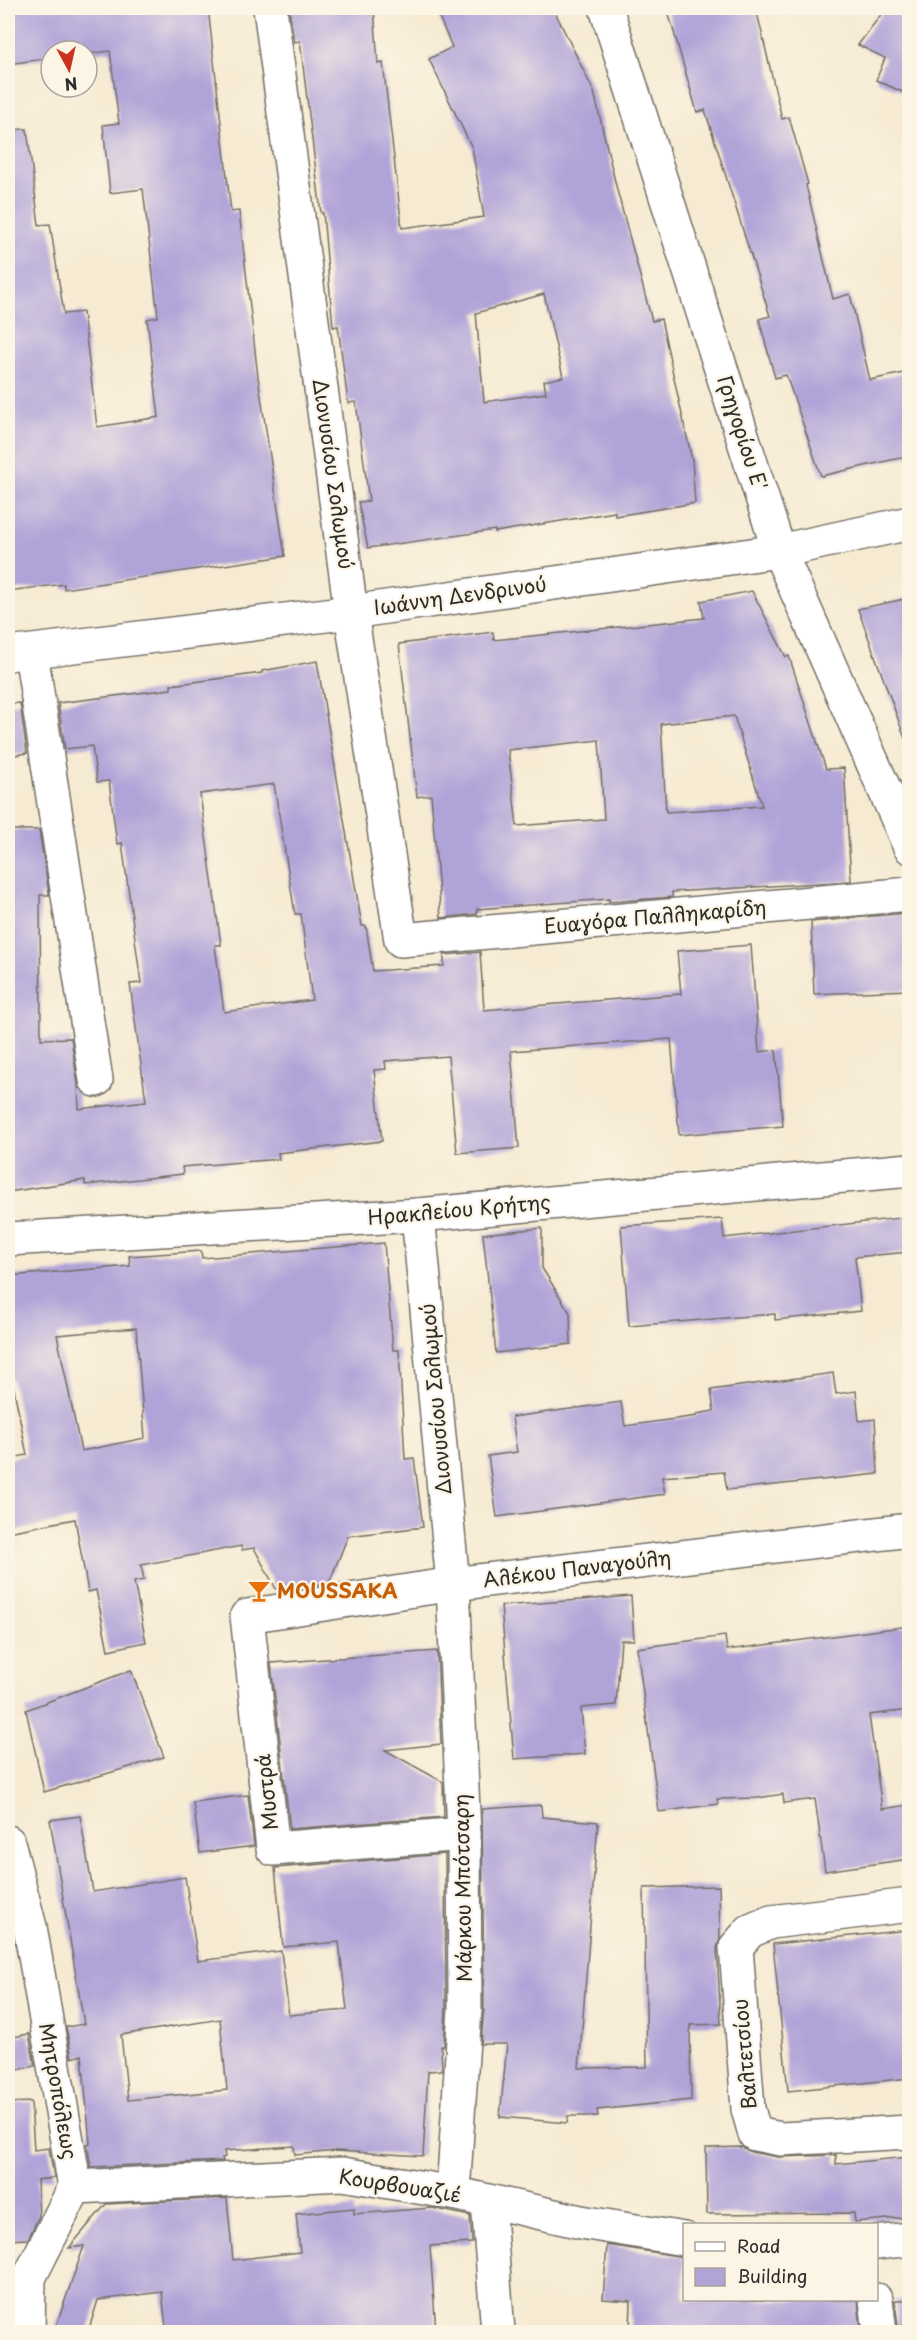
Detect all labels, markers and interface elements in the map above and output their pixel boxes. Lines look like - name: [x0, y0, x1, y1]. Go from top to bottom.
- north arrow: [39, 39, 99, 99]
- text: N: [63, 72, 79, 98]
- street label: Γρηγορίου Ε': [710, 371, 776, 494]
- street label: Διονυσίου Σολωμού: [306, 377, 362, 571]
- street label: Ιωάννη Δενδρινού: [372, 568, 548, 622]
- street label: Ευαγόρα Παλληκαρίδη: [542, 891, 767, 941]
- street label: Ηρακλείου Κρήτης: [366, 1186, 552, 1232]
- street label: Διονυσίου Σολωμού: [412, 1302, 458, 1496]
- street label: Αλέκου Παναγούλη: [481, 1542, 673, 1594]
- place label: MOUSSAKA: [277, 1575, 398, 1605]
- bar icon: MOUSSAKA: [246, 1578, 272, 1604]
- street label: Μυστρά: [247, 1752, 285, 1832]
- street label: Μάρκου Μπότσαρη: [445, 1794, 479, 1982]
- street label: Βαλτετσίου: [724, 1998, 764, 2111]
- street label: Μητροπόλεως: [32, 2020, 86, 2161]
- street label: Κουρβουαζιέ: [337, 2161, 463, 2209]
- legend: [683, 2223, 878, 2301]
- text: Road: [737, 2232, 781, 2259]
- text: Building: [737, 2262, 807, 2289]

